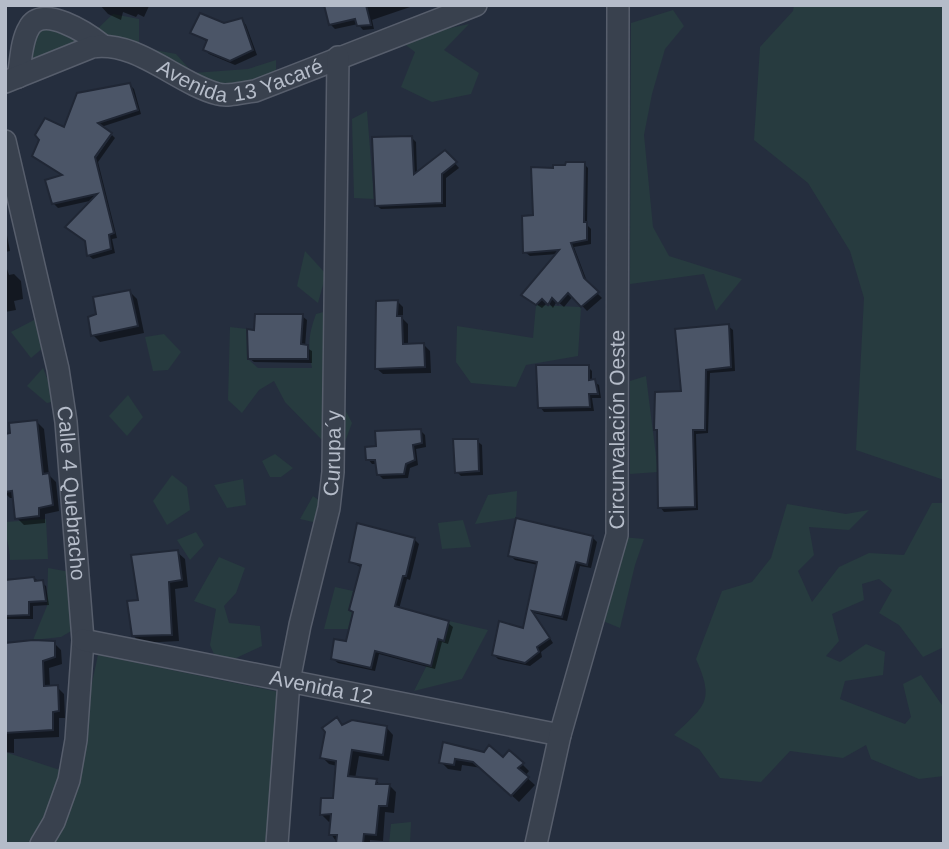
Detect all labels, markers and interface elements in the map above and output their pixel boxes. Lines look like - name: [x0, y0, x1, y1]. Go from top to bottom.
- street label: Avenida 13 Yacaré: [152, 48, 328, 74]
- text: Avenida 13 Yacaré: [153, 54, 326, 106]
- street label: Circunvalación Oeste: [605, 330, 628, 529]
- street label: Calle 4 Quebracho: [53, 404, 90, 581]
- street label: Curupa´y: [318, 409, 345, 498]
- street label: Avenida 12: [268, 665, 375, 708]

